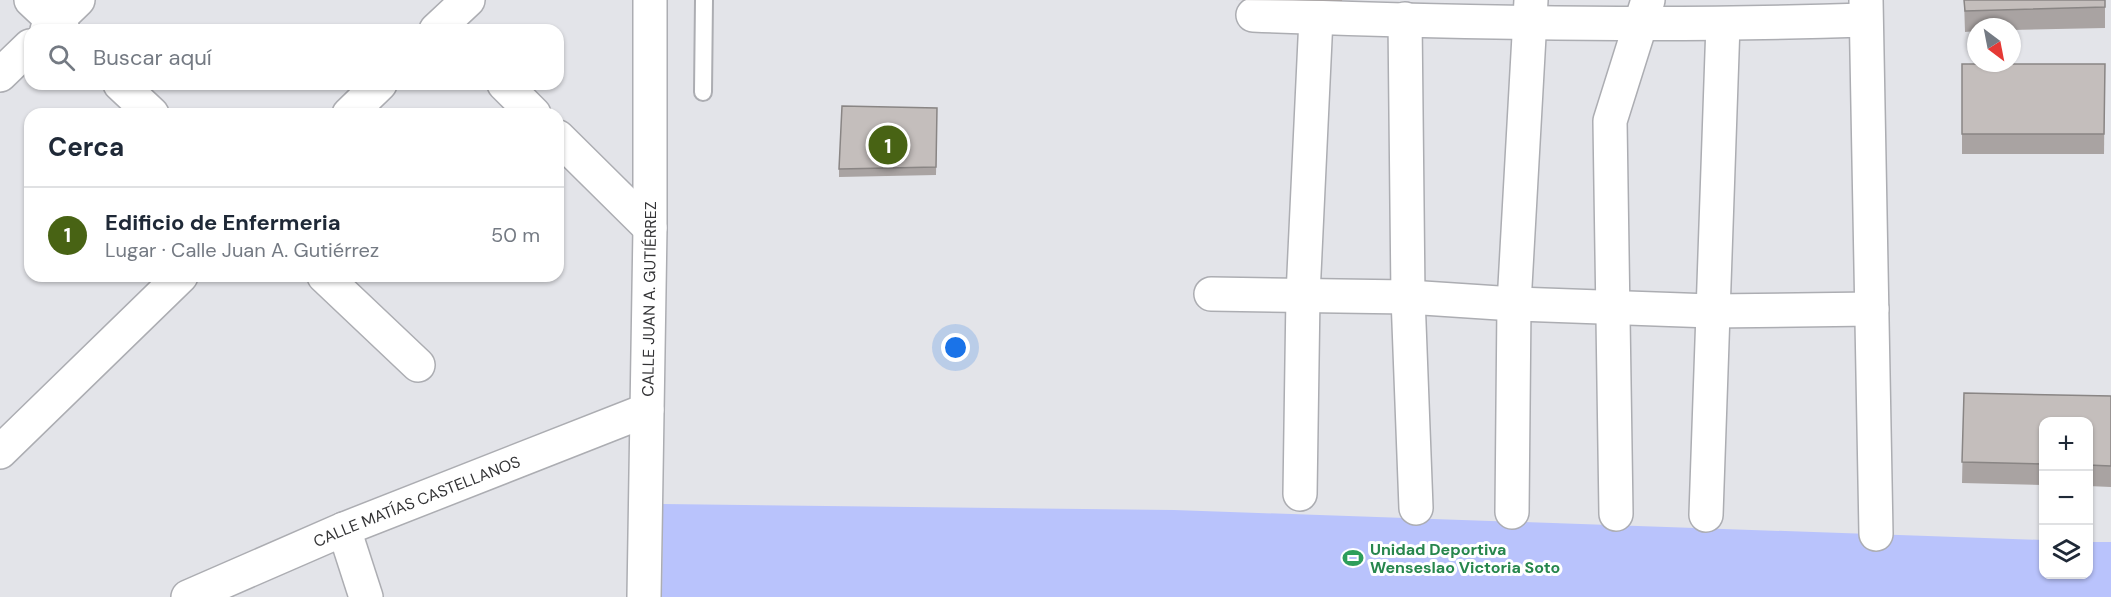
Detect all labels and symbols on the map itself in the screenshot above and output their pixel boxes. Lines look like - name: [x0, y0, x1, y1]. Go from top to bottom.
- north arrow: [1967, 18, 2021, 72]
- pin: 1: [868, 122, 908, 168]
- street label: CALLE JUAN A. GUTIÉRREZ: [637, 201, 661, 397]
- your location: [941, 333, 970, 362]
- street label: CALLE MATÍAS CASTELLANOS: [310, 451, 523, 552]
- place label: Unidad Deportiva Wenseslao Victoria Soto: [1370, 539, 1560, 578]
- sports icon: Unidad Deportiva Wenseslao Victoria Soto: [1341, 546, 1365, 570]

